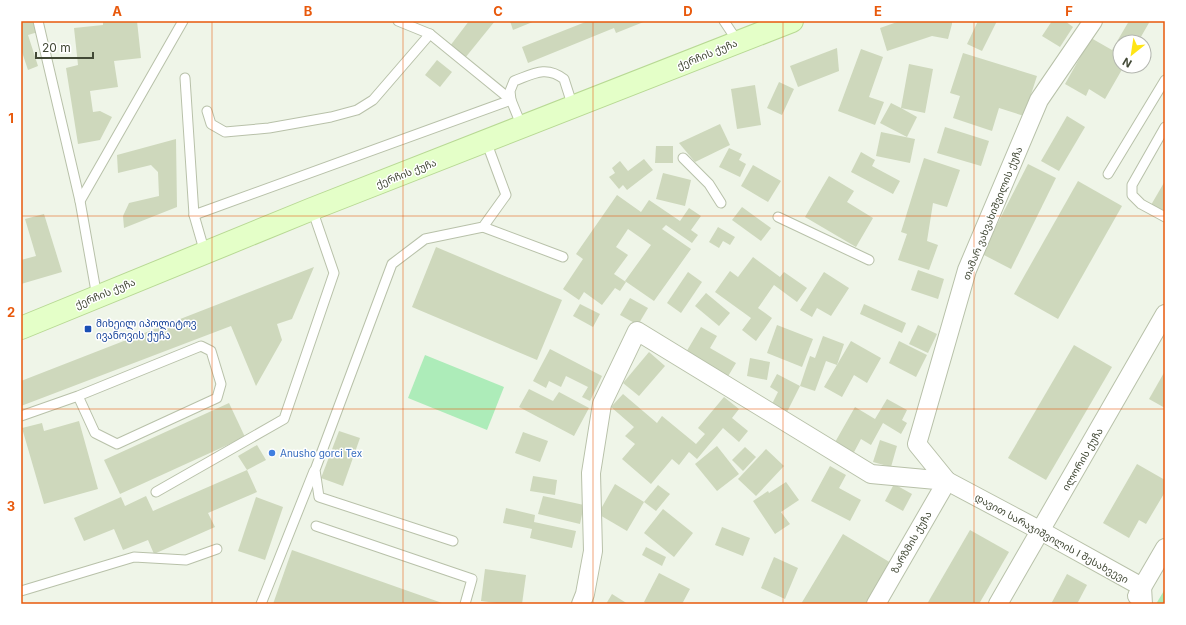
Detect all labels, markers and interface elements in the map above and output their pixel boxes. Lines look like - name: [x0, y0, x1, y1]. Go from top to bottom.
- text: A: [112, 3, 122, 19]
- text: B: [304, 3, 313, 19]
- text: C: [493, 3, 503, 19]
- text: D: [683, 3, 693, 19]
- text: E: [874, 3, 882, 19]
- text: F: [1065, 3, 1073, 19]
- scale bar: [36, 34, 93, 60]
- north arrow: [1112, 34, 1152, 74]
- street label: ქერჩის ქუჩა: [675, 37, 739, 72]
- text: 20 m: [42, 40, 71, 55]
- text: N: [1120, 55, 1134, 71]
- text: 1: [8, 110, 14, 126]
- street label: თამარ ვახვახიშვილის ქუჩა: [960, 145, 1025, 282]
- street label: ქერჩის ქუჩა: [374, 156, 438, 191]
- street label: ქერჩის ქუჩა: [73, 276, 137, 311]
- text: 2: [7, 304, 15, 320]
- place label: მიხეილ იპოლიტოვ ივანოვის ქუჩა: [96, 317, 197, 342]
- marker: მიხეილ იპოლიტოვ ივანოვის ქუჩა: [83, 324, 93, 334]
- street label: ილორის ქუჩა: [1059, 425, 1106, 493]
- place label: Anusho gorci Tex: [280, 447, 363, 459]
- marker: Anusho gorci Tex: [267, 448, 277, 458]
- street label: დავით სარაჯიშვილის I შესახვევი: [973, 491, 1131, 586]
- text: 3: [7, 498, 15, 514]
- street label: ზარზმის ქუჩა: [888, 509, 935, 576]

